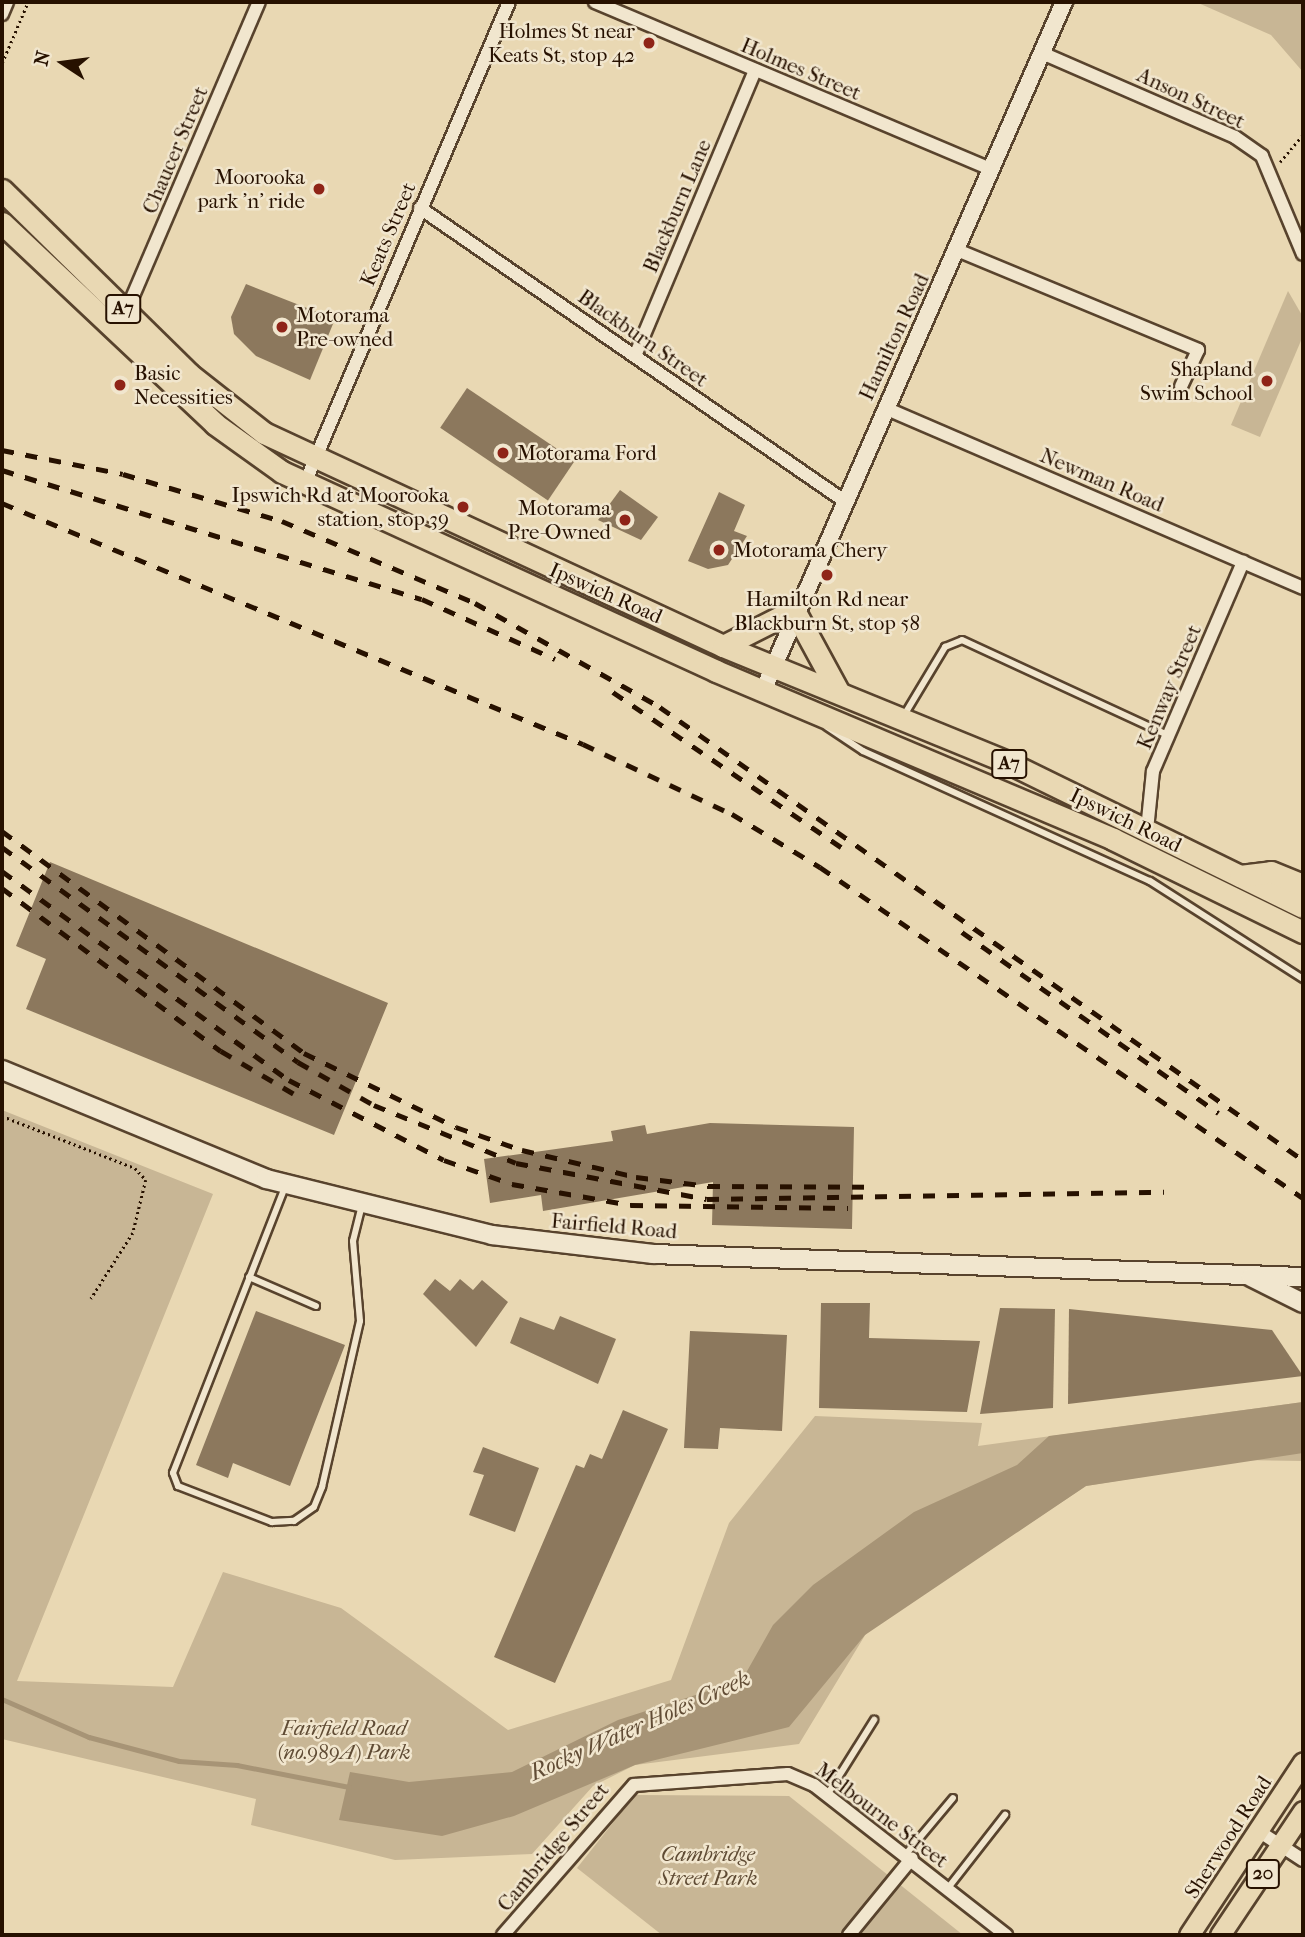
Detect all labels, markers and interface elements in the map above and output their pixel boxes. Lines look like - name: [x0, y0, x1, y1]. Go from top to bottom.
- place label: Holmes St near Keats St, stop 42: [488, 18, 635, 68]
- north arrow: [28, 28, 98, 98]
- street label: Holmes Street: [737, 32, 865, 106]
- marker: Holmes St near Keats St, stop 42: [641, 35, 657, 51]
- text: N: [30, 49, 55, 68]
- street label: Anson Street: [1133, 62, 1249, 134]
- street label: Chaucer Street: [137, 83, 213, 217]
- street label: Blackburn Lane: [638, 136, 716, 276]
- place label: Moorooka park 'n' ride: [197, 164, 305, 214]
- street label: Keats Street: [355, 178, 421, 290]
- marker: Moorooka park 'n' ride: [311, 181, 327, 197]
- street label: Hamilton Road: [854, 270, 934, 404]
- street label: Blackburn Street: [573, 284, 713, 392]
- road number: A7: [104, 294, 142, 324]
- place label: Motorama Pre-owned: [296, 302, 393, 352]
- marker: Motorama Pre-owned: [274, 319, 290, 335]
- place label: Shapland Swim School: [1140, 356, 1253, 406]
- place label: Basic Necessities: [134, 360, 233, 410]
- marker: Shapland Swim School: [1259, 373, 1275, 389]
- marker: Basic Necessities: [112, 377, 128, 393]
- place label: Motorama Ford: [517, 440, 657, 466]
- street label: Newman Road: [1036, 443, 1168, 517]
- marker: Motorama Ford: [495, 445, 511, 461]
- place label: Ipswich Rd at Moorooka station, stop 39: [231, 482, 449, 532]
- place label: Motorama Pre-Owned: [507, 495, 611, 545]
- marker: Ipswich Rd at Moorooka station, stop 39: [455, 499, 471, 515]
- marker: Motorama Pre-Owned: [617, 512, 633, 528]
- place label: Motorama Chery: [733, 537, 887, 563]
- marker: Motorama Chery: [711, 542, 727, 558]
- street label: Ipswich Road: [546, 557, 666, 629]
- marker: Hamilton Rd near Blackburn St, stop 58: [819, 567, 835, 583]
- place label: Hamilton Rd near Blackburn St, stop 58: [734, 586, 920, 636]
- street label: Kenway Street: [1131, 621, 1207, 753]
- road number: A7: [990, 748, 1028, 779]
- street label: Ipswich Road: [1066, 782, 1186, 858]
- street label: Fairfield Road: [550, 1208, 678, 1244]
- water label: Rocky Water Holes Creek: [525, 1665, 755, 1787]
- park label: Fairfield Road (no.989A) Park: [277, 1715, 411, 1765]
- street label: Melbourne Street: [811, 1757, 953, 1873]
- street label: Sherwood Road: [1179, 1771, 1277, 1903]
- street label: Cambridge Street: [492, 1778, 614, 1916]
- park label: Cambridge Street Park: [659, 1841, 757, 1891]
- road number: 20: [1246, 1858, 1280, 1890]

